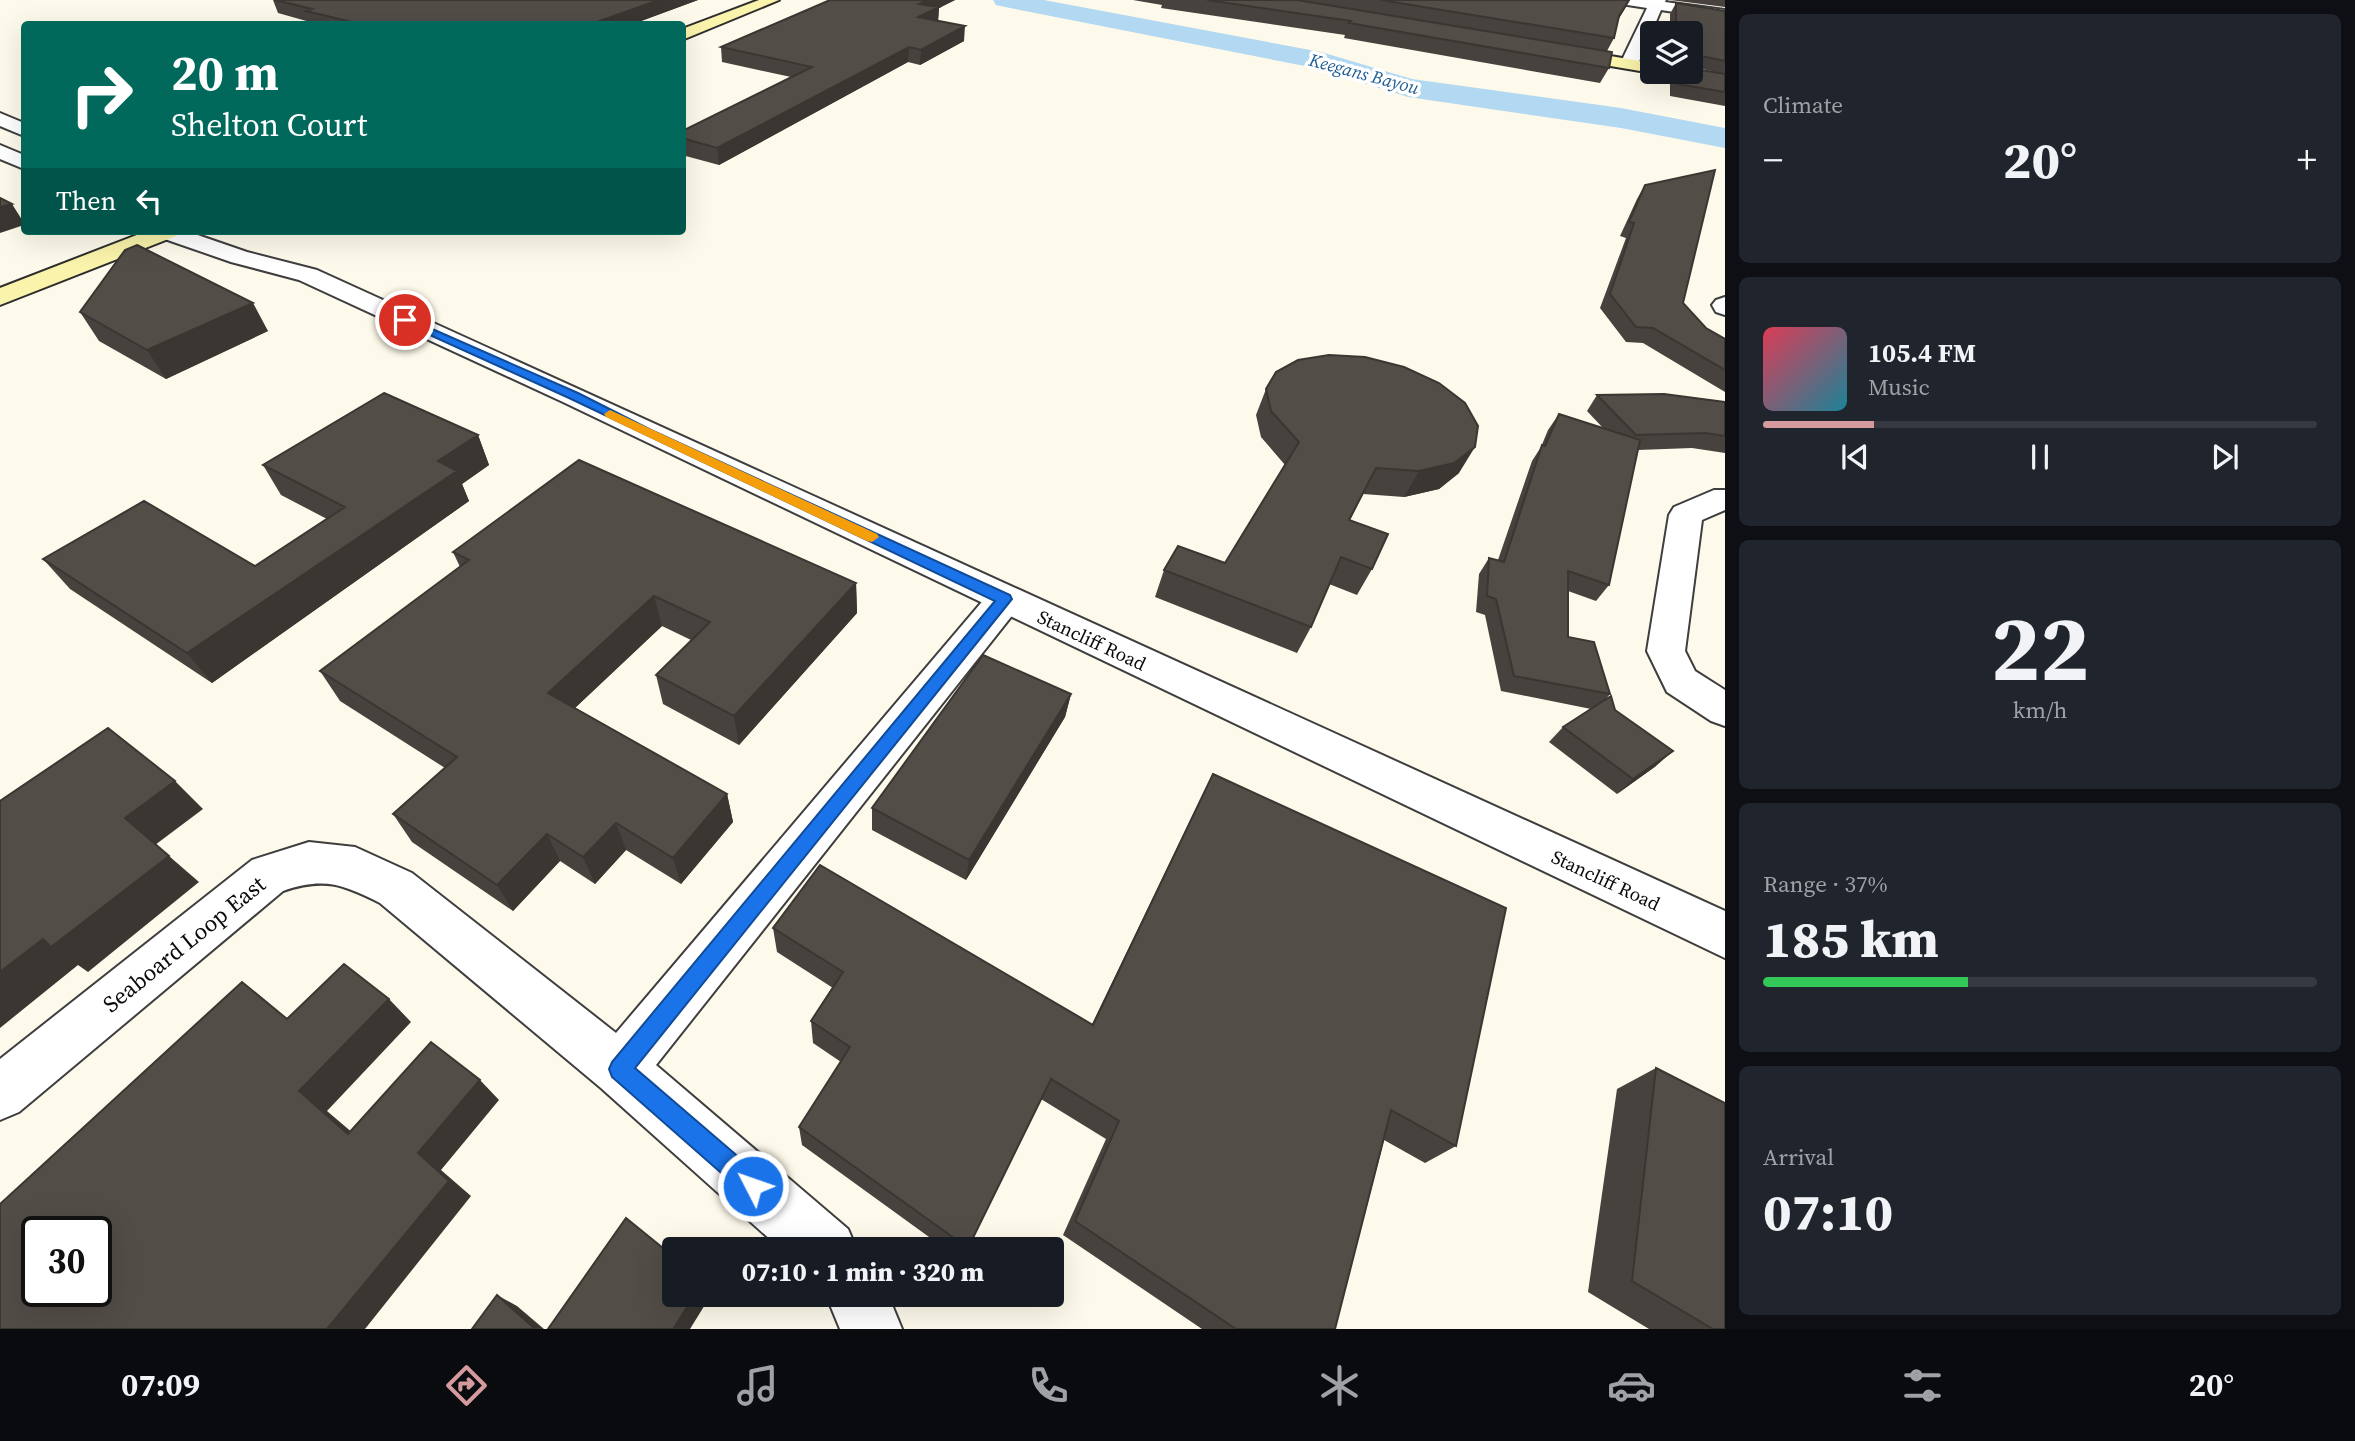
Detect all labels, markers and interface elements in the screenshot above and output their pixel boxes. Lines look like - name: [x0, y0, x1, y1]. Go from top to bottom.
- map controls: [1640, 21, 1703, 84]
- button: layers: [1640, 21, 1703, 84]
- text: 20 m: [171, 39, 279, 106]
- water label: Keegans Bayou: [1305, 47, 1422, 100]
- icon: right: [56, 49, 147, 140]
- text: Climate: [1763, 89, 1843, 121]
- text: Shelton Court: [171, 103, 367, 147]
- text: 20°: [2003, 124, 2077, 195]
- text: −: [1763, 134, 1783, 186]
- text: +: [2297, 134, 2317, 186]
- icon: left: [130, 182, 168, 220]
- text: Then: [56, 183, 116, 219]
- pin: [375, 290, 435, 350]
- icon: arrive: [386, 301, 424, 339]
- text: 105.4 FM: [1868, 335, 1976, 371]
- text: Music: [1868, 371, 1930, 403]
- icon: previous: [1836, 438, 1874, 476]
- icon: pause: [2021, 438, 2059, 476]
- icon: next: [2206, 438, 2244, 476]
- text: 22: [1991, 586, 2089, 710]
- street label: Stancliff Road: [1033, 603, 1151, 677]
- text: km/h: [2013, 694, 2067, 726]
- street label: Stancliff Road: [1547, 843, 1665, 917]
- street label: Seaboard Loop East: [96, 868, 273, 1020]
- text: Range · 37%: [1763, 868, 1888, 900]
- text: 185 km: [1763, 903, 1939, 974]
- text: Arrival: [1763, 1141, 1834, 1173]
- position arrow: [716, 1149, 790, 1223]
- text: 07:10: [1763, 1176, 1893, 1247]
- speed limit sign: 30: [21, 1216, 112, 1307]
- text: 07:10 · 1 min · 320 m: [742, 1254, 984, 1290]
- icon: directions: [442, 1361, 491, 1410]
- icon: music: [733, 1361, 782, 1410]
- icon: phone: [1024, 1361, 1073, 1410]
- icon: climate: [1315, 1361, 1364, 1410]
- icon: car: [1607, 1361, 1656, 1410]
- icon: filters: [1898, 1361, 1947, 1410]
- text: 07:09: [121, 1363, 200, 1407]
- text: 20°: [2189, 1363, 2234, 1407]

